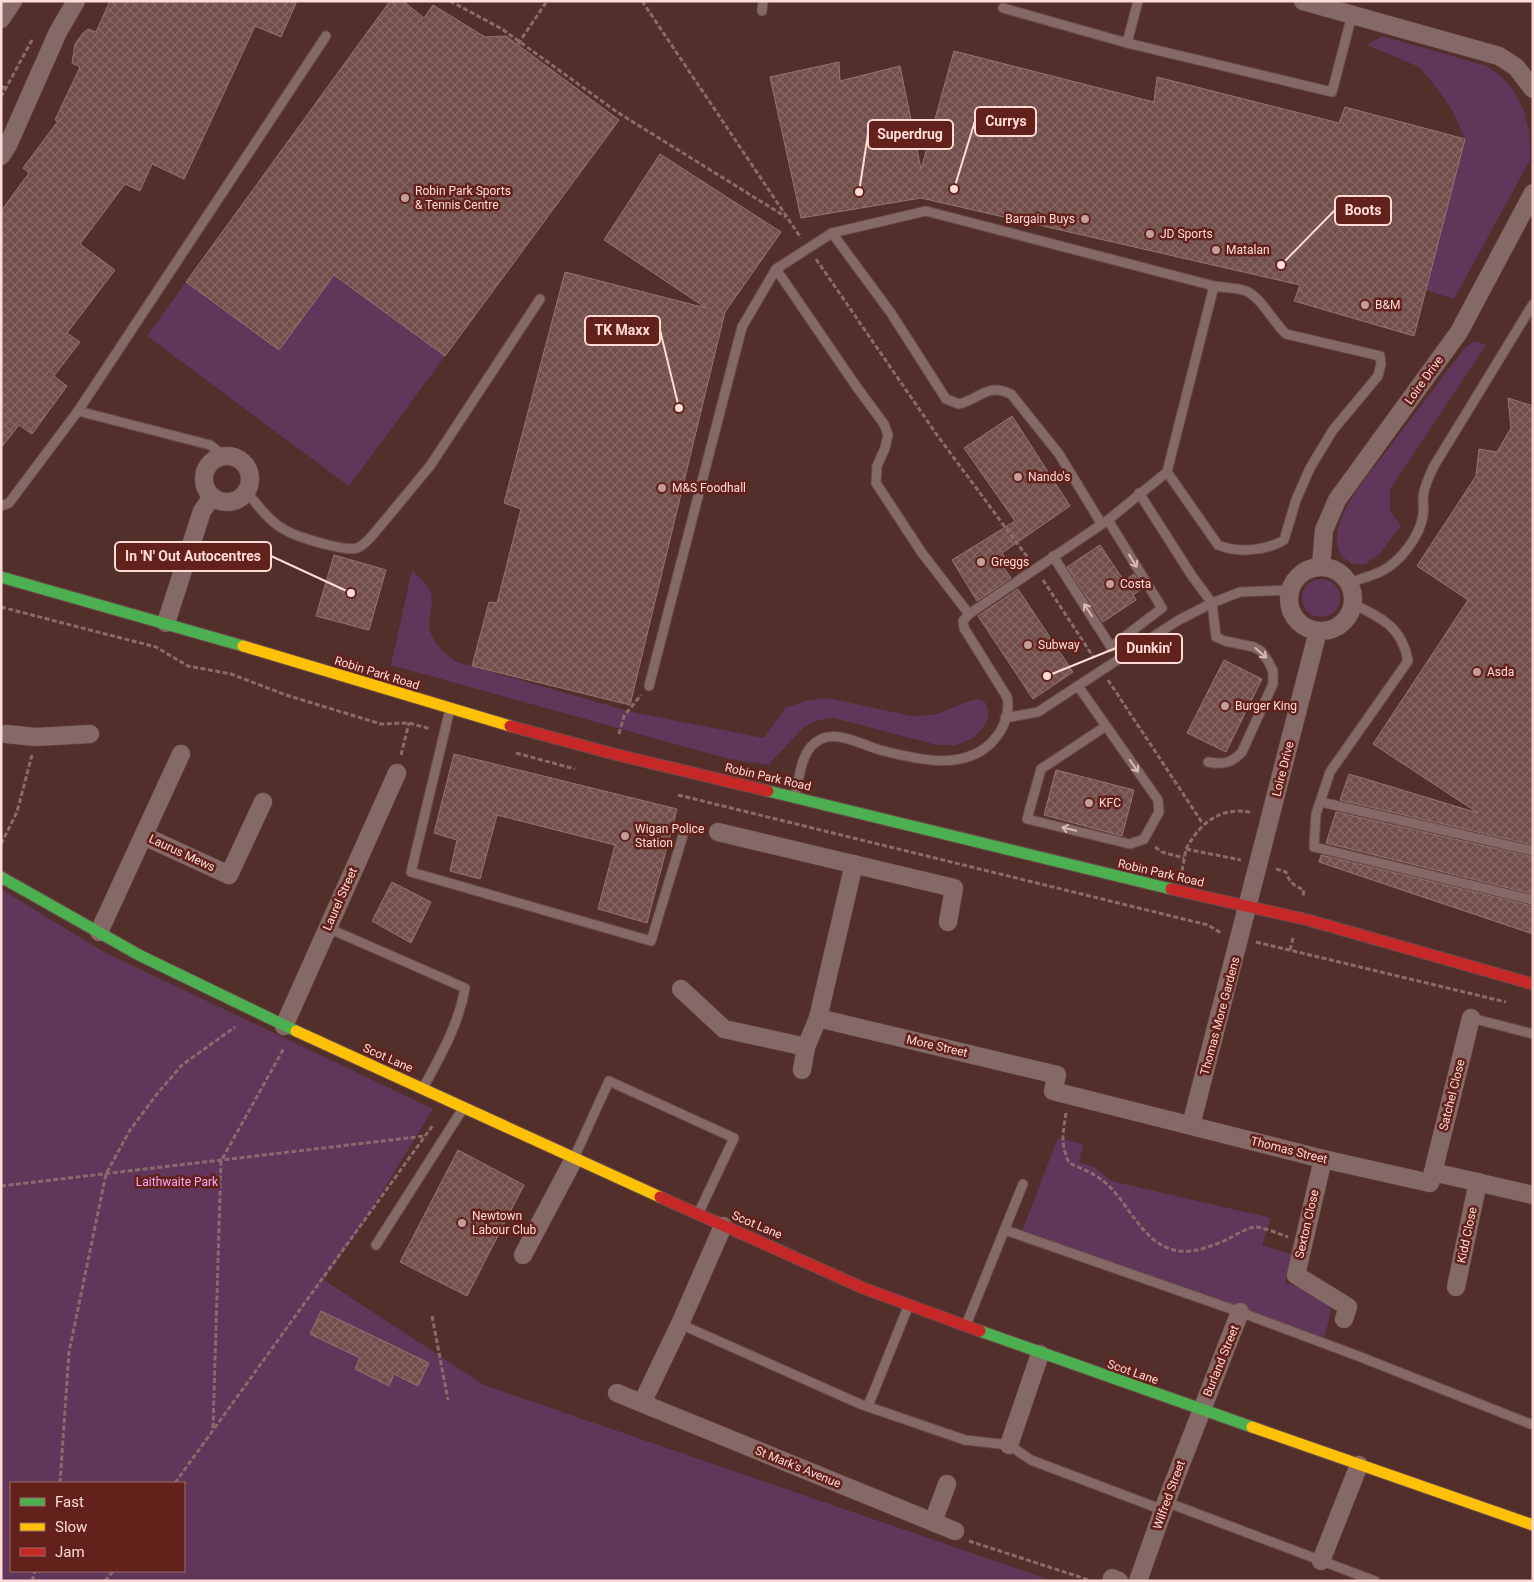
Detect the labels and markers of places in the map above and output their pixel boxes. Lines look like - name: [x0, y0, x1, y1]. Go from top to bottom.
- callout: Currys: [975, 107, 1036, 136]
- callout: Superdrug: [868, 120, 953, 149]
- place label: Robin Park Sports & Tennis Centre: [415, 184, 511, 212]
- marker: Robin Park Sports & Tennis Centre: [399, 192, 411, 204]
- callout: Boots: [1335, 196, 1391, 225]
- place label: Bargain Buys: [1005, 212, 1075, 226]
- marker: Bargain Buys: [1079, 213, 1091, 225]
- place label: JD Sports: [1160, 227, 1213, 241]
- marker: JD Sports: [1144, 228, 1156, 240]
- place label: Matalan: [1226, 243, 1270, 257]
- marker: Matalan: [1210, 244, 1222, 256]
- place label: B&M: [1375, 298, 1400, 312]
- marker: B&M: [1359, 299, 1371, 311]
- callout: TK Maxx: [585, 316, 660, 345]
- place label: Nando's: [1028, 470, 1070, 484]
- marker: Nando's: [1012, 471, 1024, 483]
- place label: M&S Foodhall: [672, 481, 746, 495]
- marker: M&S Foodhall: [656, 482, 668, 494]
- callout: In 'N' Out Autocentres: [115, 542, 271, 571]
- place label: Greggs: [991, 555, 1029, 569]
- marker: Greggs: [975, 556, 987, 568]
- place label: Costa: [1120, 577, 1151, 591]
- marker: Costa: [1104, 578, 1116, 590]
- callout: Dunkin': [1116, 634, 1182, 663]
- place label: Subway: [1038, 638, 1080, 652]
- marker: Subway: [1022, 639, 1034, 651]
- place label: Asda: [1487, 665, 1514, 679]
- marker: Asda: [1471, 666, 1483, 678]
- place label: Burger King: [1235, 699, 1297, 713]
- marker: Burger King: [1219, 700, 1231, 712]
- place label: KFC: [1099, 796, 1121, 810]
- marker: KFC: [1083, 797, 1095, 809]
- place label: Wigan Police Station: [635, 822, 704, 850]
- marker: Wigan Police Station: [619, 830, 631, 842]
- place label: Newtown Labour Club: [472, 1209, 537, 1237]
- marker: Newtown Labour Club: [456, 1217, 468, 1229]

